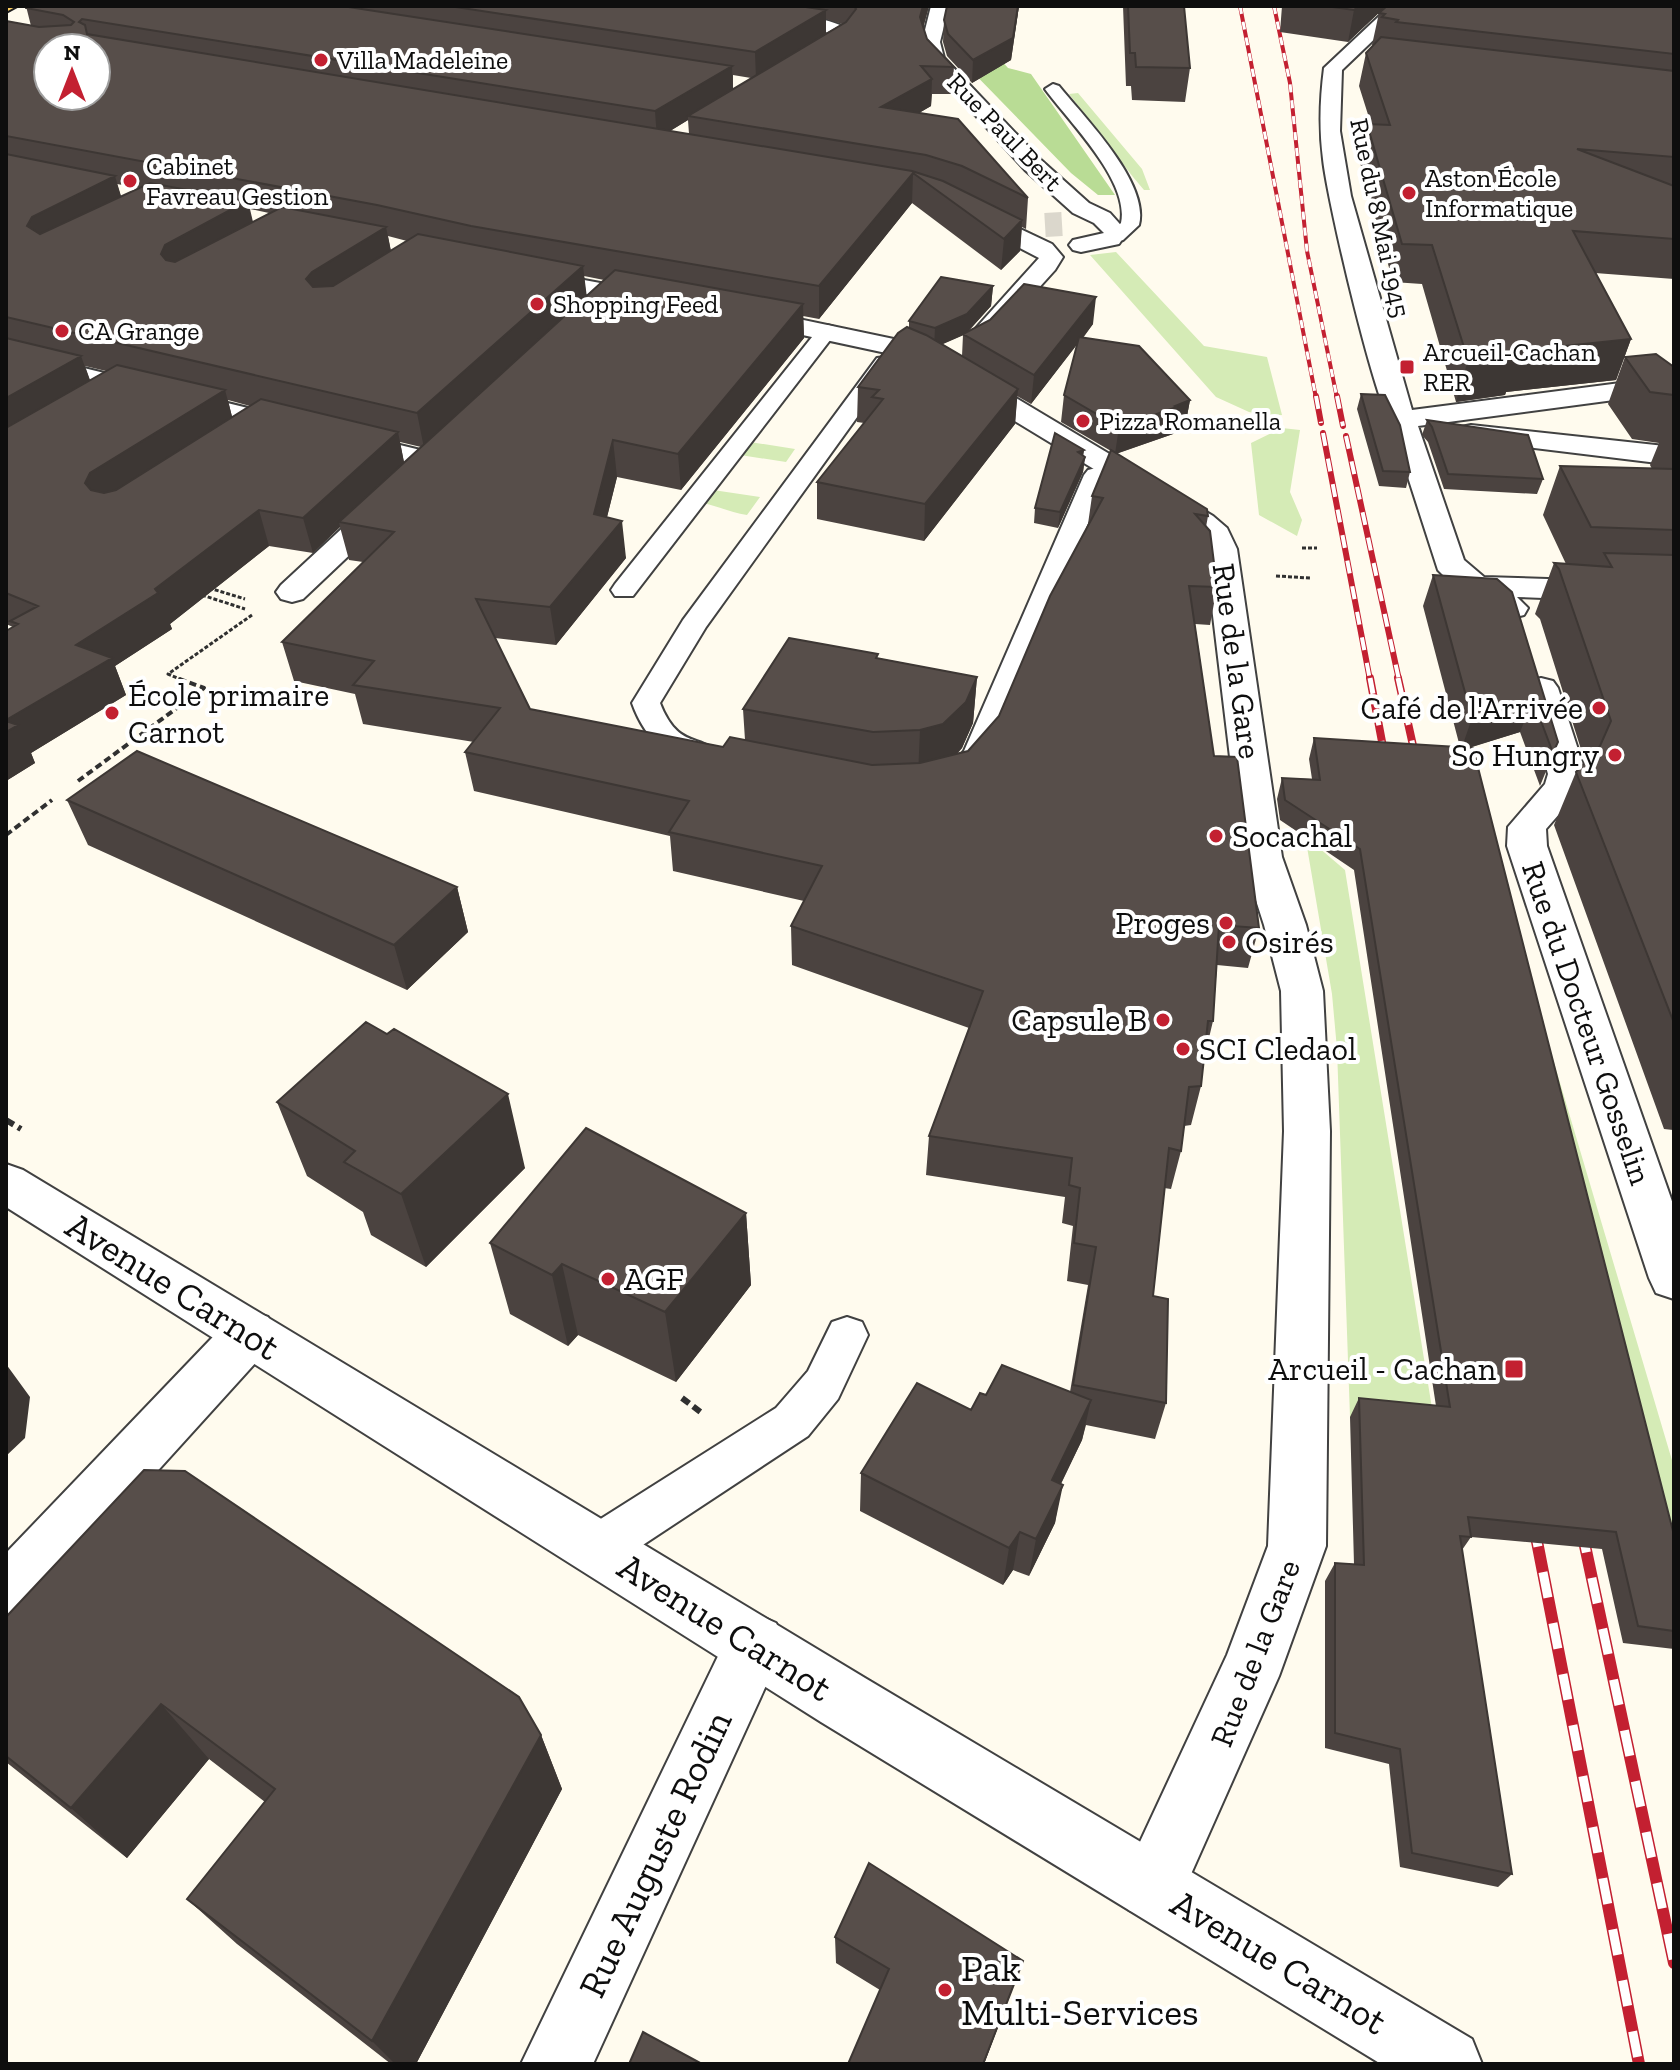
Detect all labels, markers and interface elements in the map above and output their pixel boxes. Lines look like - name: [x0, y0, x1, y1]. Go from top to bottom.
- north arrow: [32, 32, 112, 112]
- text: N: [64, 39, 81, 66]
- place label: Villa Madeleine: [336, 44, 508, 76]
- marker: Villa Madeleine: [312, 51, 330, 69]
- street label: Rue Paul Bert: [941, 66, 1070, 198]
- street label: Rue du 8 Mai 1945: [1343, 115, 1417, 321]
- place label: Cabinet Favreau Gestion: [146, 150, 328, 212]
- place label: Aston École Informatique: [1425, 162, 1573, 224]
- marker: Cabinet Favreau Gestion: [121, 172, 139, 190]
- marker: Aston École Informatique: [1400, 184, 1418, 202]
- place label: Shopping Feed: [553, 288, 718, 320]
- marker: Shopping Feed: [528, 295, 546, 313]
- place label: CA Grange: [78, 315, 200, 347]
- marker: CA Grange: [53, 322, 71, 340]
- place label: Arcueil-Cachan RER: [1423, 336, 1596, 398]
- marker: Arcueil-Cachan RER: [1398, 358, 1416, 376]
- place label: Pizza Romanella: [1099, 405, 1282, 437]
- marker: Pizza Romanella: [1074, 412, 1092, 430]
- street label: Rue de la Gare: [1204, 561, 1270, 761]
- place label: École primaire Carnot: [128, 676, 329, 751]
- place label: Café de l'Arrivée: [1360, 689, 1583, 727]
- marker: Café de l'Arrivée: [1590, 699, 1608, 717]
- marker: École primaire Carnot: [103, 704, 121, 722]
- place label: So Hungry: [1451, 736, 1600, 774]
- marker: So Hungry: [1606, 746, 1624, 764]
- place label: Socachal: [1232, 817, 1352, 855]
- marker: Socachal: [1207, 827, 1225, 845]
- street label: Rue du Docteur Gosselin: [1514, 857, 1660, 1190]
- place label: Proges: [1115, 904, 1210, 942]
- marker: Proges: [1217, 914, 1235, 932]
- place label: Osirés: [1245, 923, 1334, 961]
- marker: Osirés: [1220, 933, 1238, 951]
- place label: Capsule B: [1011, 1001, 1147, 1039]
- marker: Capsule B: [1154, 1011, 1172, 1029]
- place label: SCI Cledaol: [1199, 1030, 1356, 1068]
- marker: SCI Cledaol: [1174, 1040, 1192, 1058]
- street label: Avenue Carnot: [58, 1202, 288, 1370]
- place label: AGF: [624, 1260, 684, 1298]
- marker: AGF: [599, 1270, 617, 1288]
- place label: Arcueil - Cachan: [1268, 1350, 1497, 1388]
- marker: Arcueil - Cachan: [1503, 1358, 1525, 1380]
- street label: Avenue Carnot: [610, 1543, 840, 1711]
- street label: Rue de la Gare: [1202, 1554, 1308, 1752]
- street label: Rue Auguste Rodin: [569, 1703, 742, 2004]
- street label: Avenue Carnot: [1163, 1880, 1395, 2044]
- place label: Pak Multi-Services: [961, 1945, 1199, 2035]
- marker: Pak Multi-Services: [936, 1981, 954, 1999]

